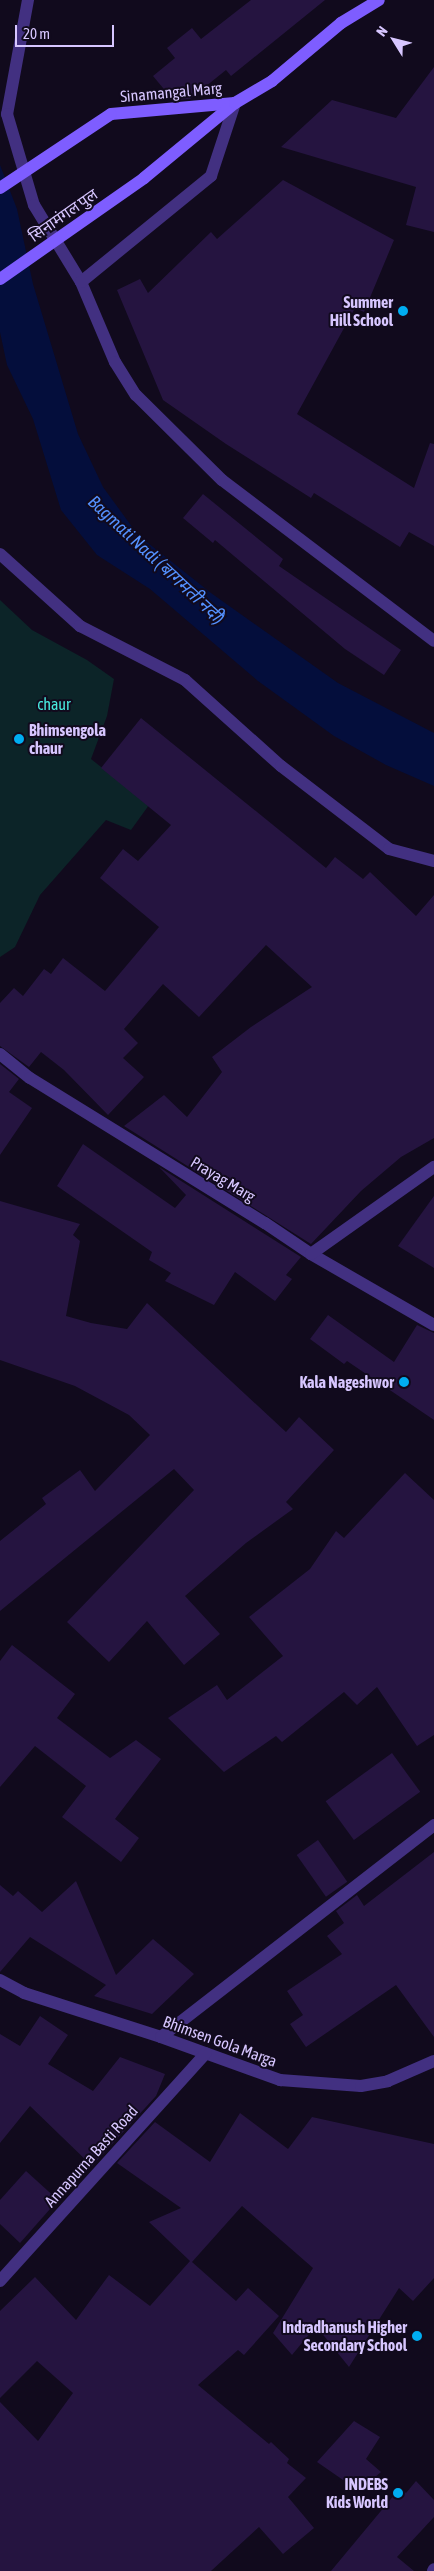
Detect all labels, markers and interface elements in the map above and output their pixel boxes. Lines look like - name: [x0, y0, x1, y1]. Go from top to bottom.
- scale bar: [18, 15, 116, 47]
- north arrow: [369, 15, 419, 65]
- text: N: [373, 23, 391, 39]
- text: 20 m: [23, 25, 50, 42]
- street label: Sinamangal Marg: [119, 78, 223, 106]
- street label: सिनामंगल पुल: [25, 184, 101, 246]
- place label: Summer Hill School: [330, 292, 393, 330]
- marker: Summer Hill School: [397, 305, 409, 317]
- water label: Bagmati Nadi (बागमती नदी): [83, 491, 229, 629]
- park label: chaur: [37, 694, 71, 714]
- place label: Bhimsengola chaur: [29, 720, 106, 758]
- marker: Bhimsengola chaur: [13, 733, 25, 745]
- street label: Prayag Marg: [187, 1152, 259, 1206]
- place label: Kala Nageshwor: [299, 1372, 394, 1392]
- marker: Kala Nageshwor: [398, 1376, 410, 1388]
- street label: Bhimsen Gola Marga: [160, 2012, 280, 2070]
- street label: Annapurna Basti Road: [40, 2101, 142, 2211]
- place label: Indradhanush Higher Secondary School: [282, 2317, 407, 2355]
- marker: Indradhanush Higher Secondary School: [411, 2330, 423, 2342]
- place label: INDEBS Kids World: [326, 2474, 388, 2512]
- marker: INDEBS Kids World: [392, 2487, 404, 2499]

